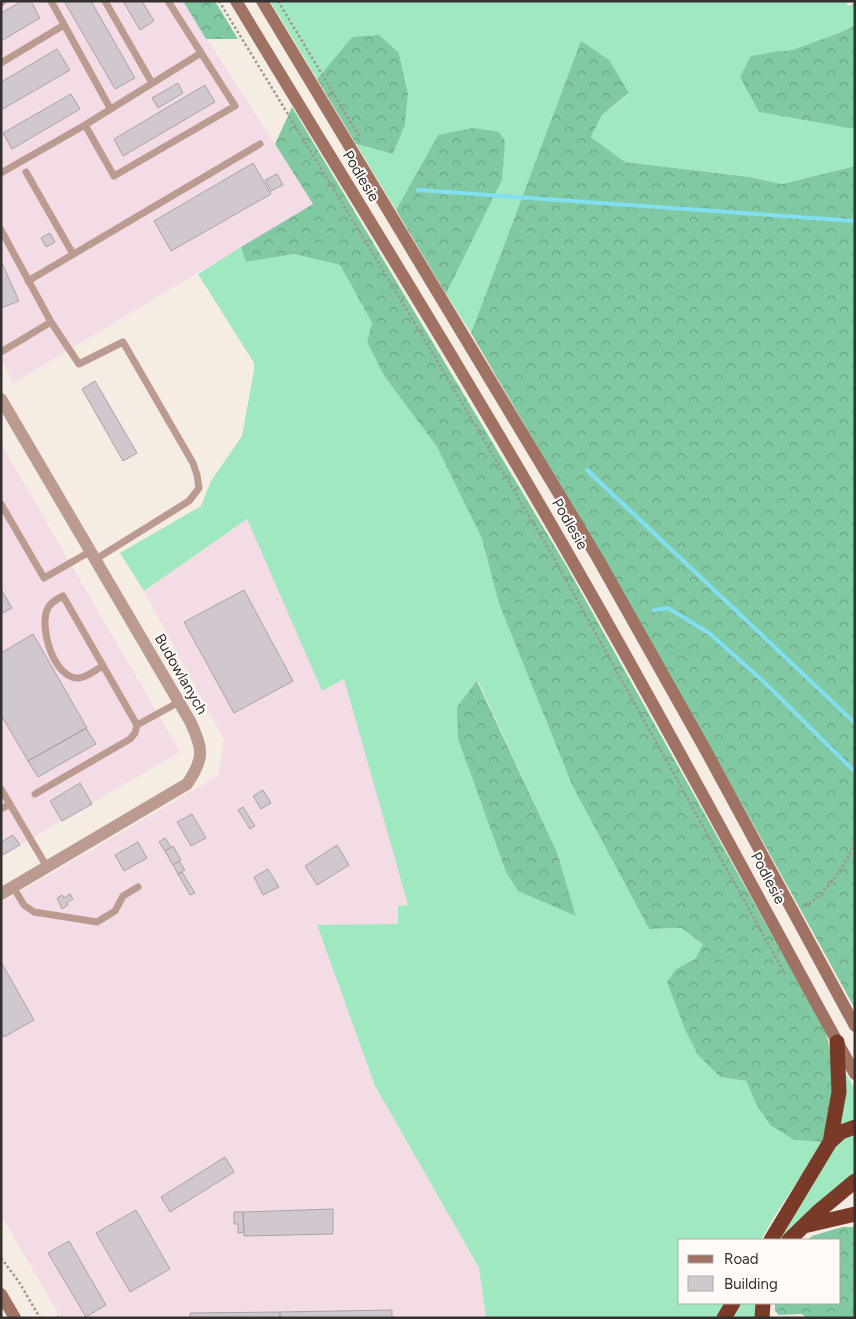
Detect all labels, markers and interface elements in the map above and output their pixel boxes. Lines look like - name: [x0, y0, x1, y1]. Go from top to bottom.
- street label: Podlesie: [339, 147, 383, 205]
- street label: Podlesie: [548, 495, 592, 553]
- street label: Budowlanych: [151, 631, 211, 717]
- street label: Podlesie: [747, 849, 789, 907]
- legend: [678, 1239, 841, 1304]
- text: Road: [724, 1250, 759, 1268]
- text: Building: [724, 1275, 778, 1293]

